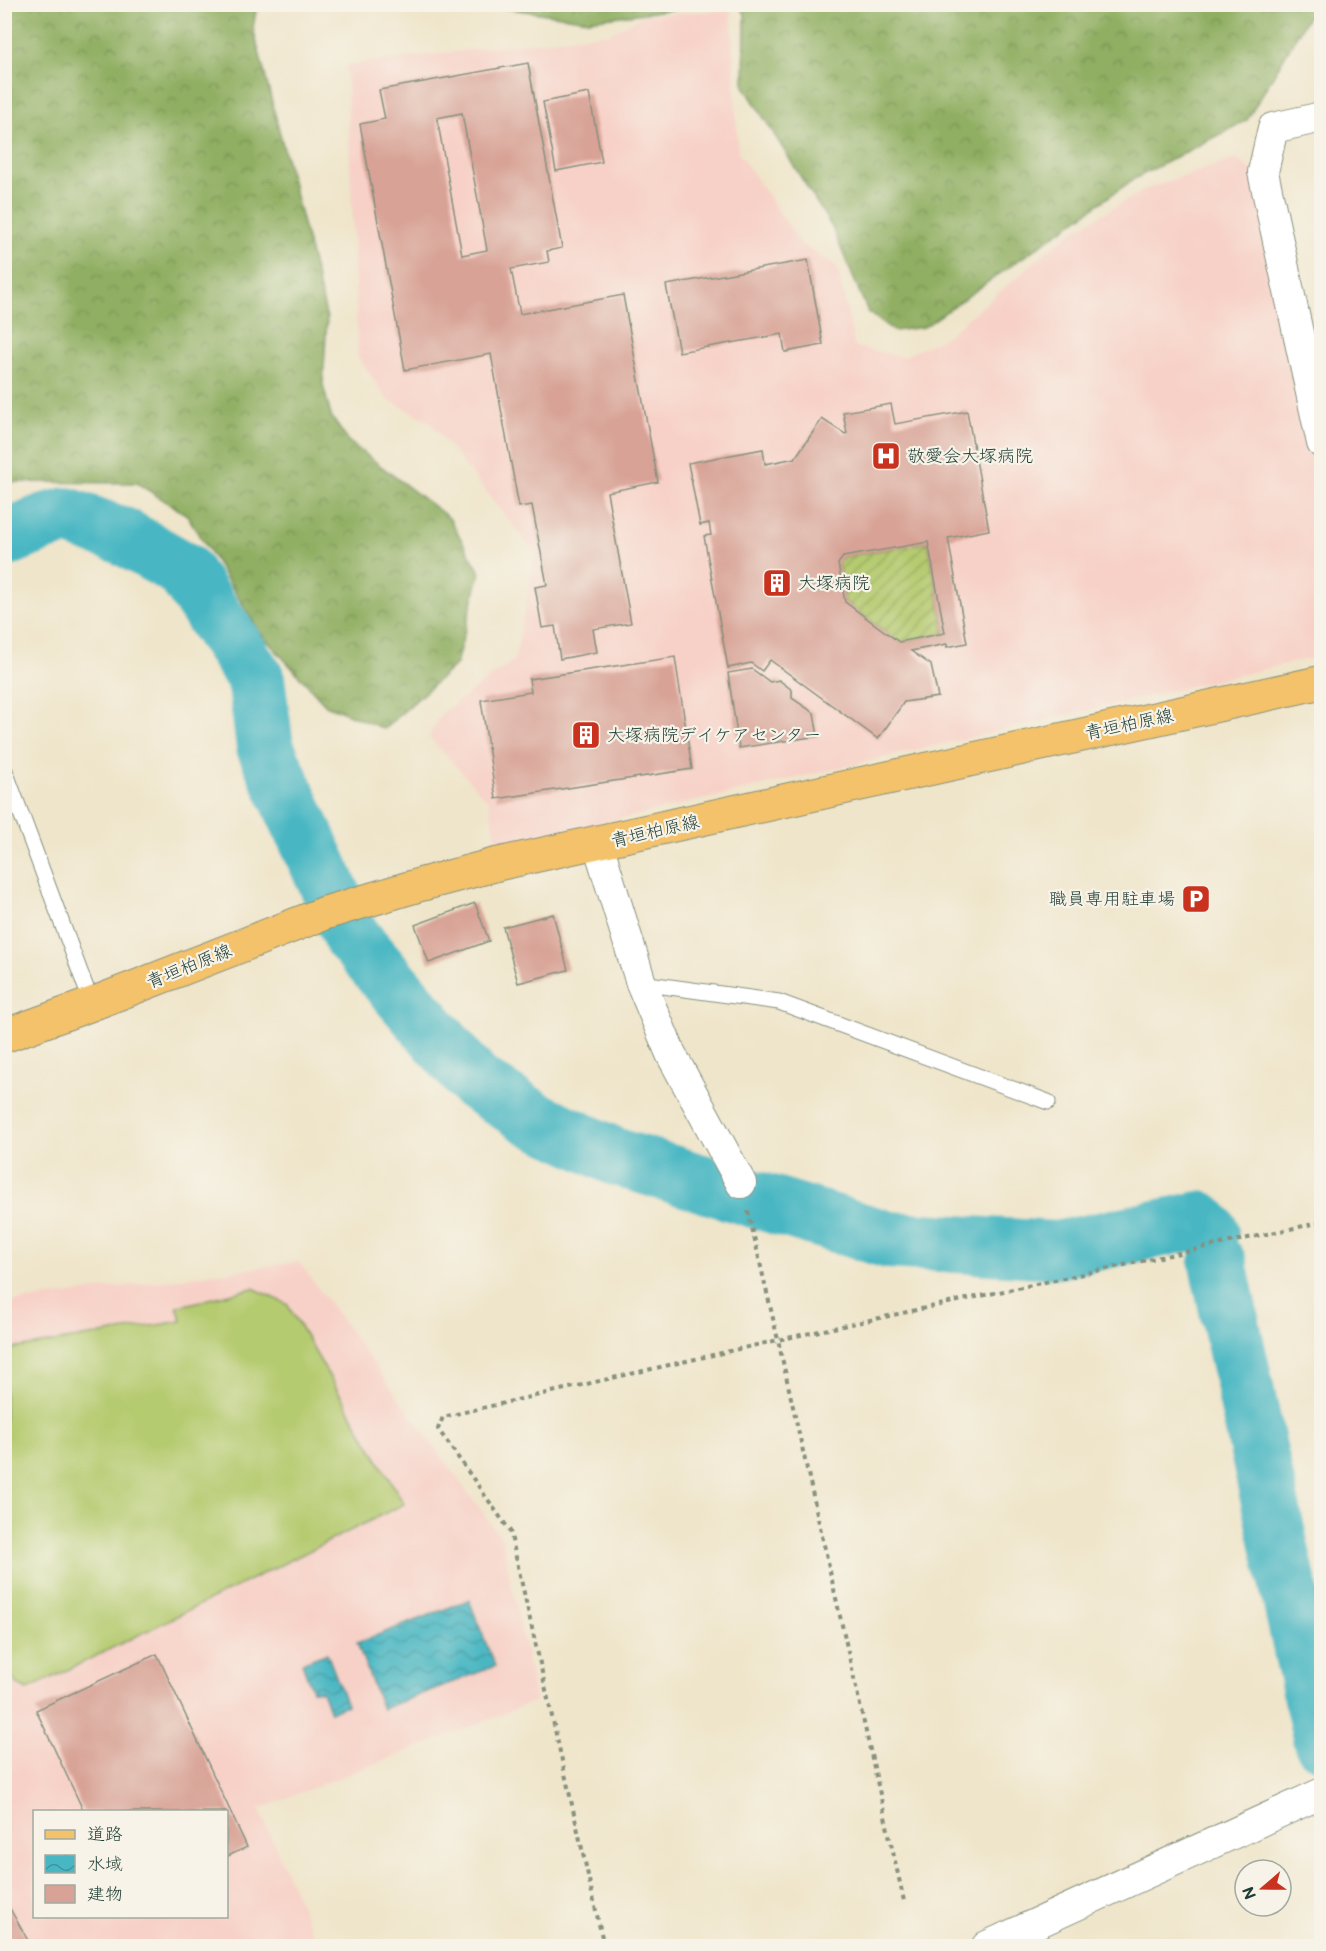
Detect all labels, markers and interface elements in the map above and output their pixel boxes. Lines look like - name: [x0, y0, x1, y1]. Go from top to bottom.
- hospital icon: 敬愛会大塚病院: [870, 440, 902, 472]
- place label: 敬愛会大塚病院: [907, 446, 1033, 467]
- building icon: 大塚病院: [761, 567, 793, 599]
- place label: 大塚病院: [798, 573, 870, 594]
- street label: 青垣柏原線: [1083, 705, 1175, 744]
- building icon: 大塚病院デイケアセンター: [570, 719, 602, 751]
- place label: 大塚病院デイケアセンター: [607, 725, 821, 746]
- street label: 青垣柏原線: [609, 811, 701, 852]
- parking icon: 職員専用駐車場: [1180, 883, 1212, 915]
- place label: 職員専用駐車場: [1049, 889, 1175, 910]
- street label: 青垣柏原線: [144, 940, 235, 993]
- legend: [33, 1810, 228, 1918]
- text: 道路: [87, 1824, 123, 1845]
- text: 水域: [87, 1854, 123, 1875]
- north arrow: [1233, 1858, 1293, 1918]
- text: 建物: [87, 1884, 123, 1905]
- text: N: [1239, 1884, 1261, 1902]

